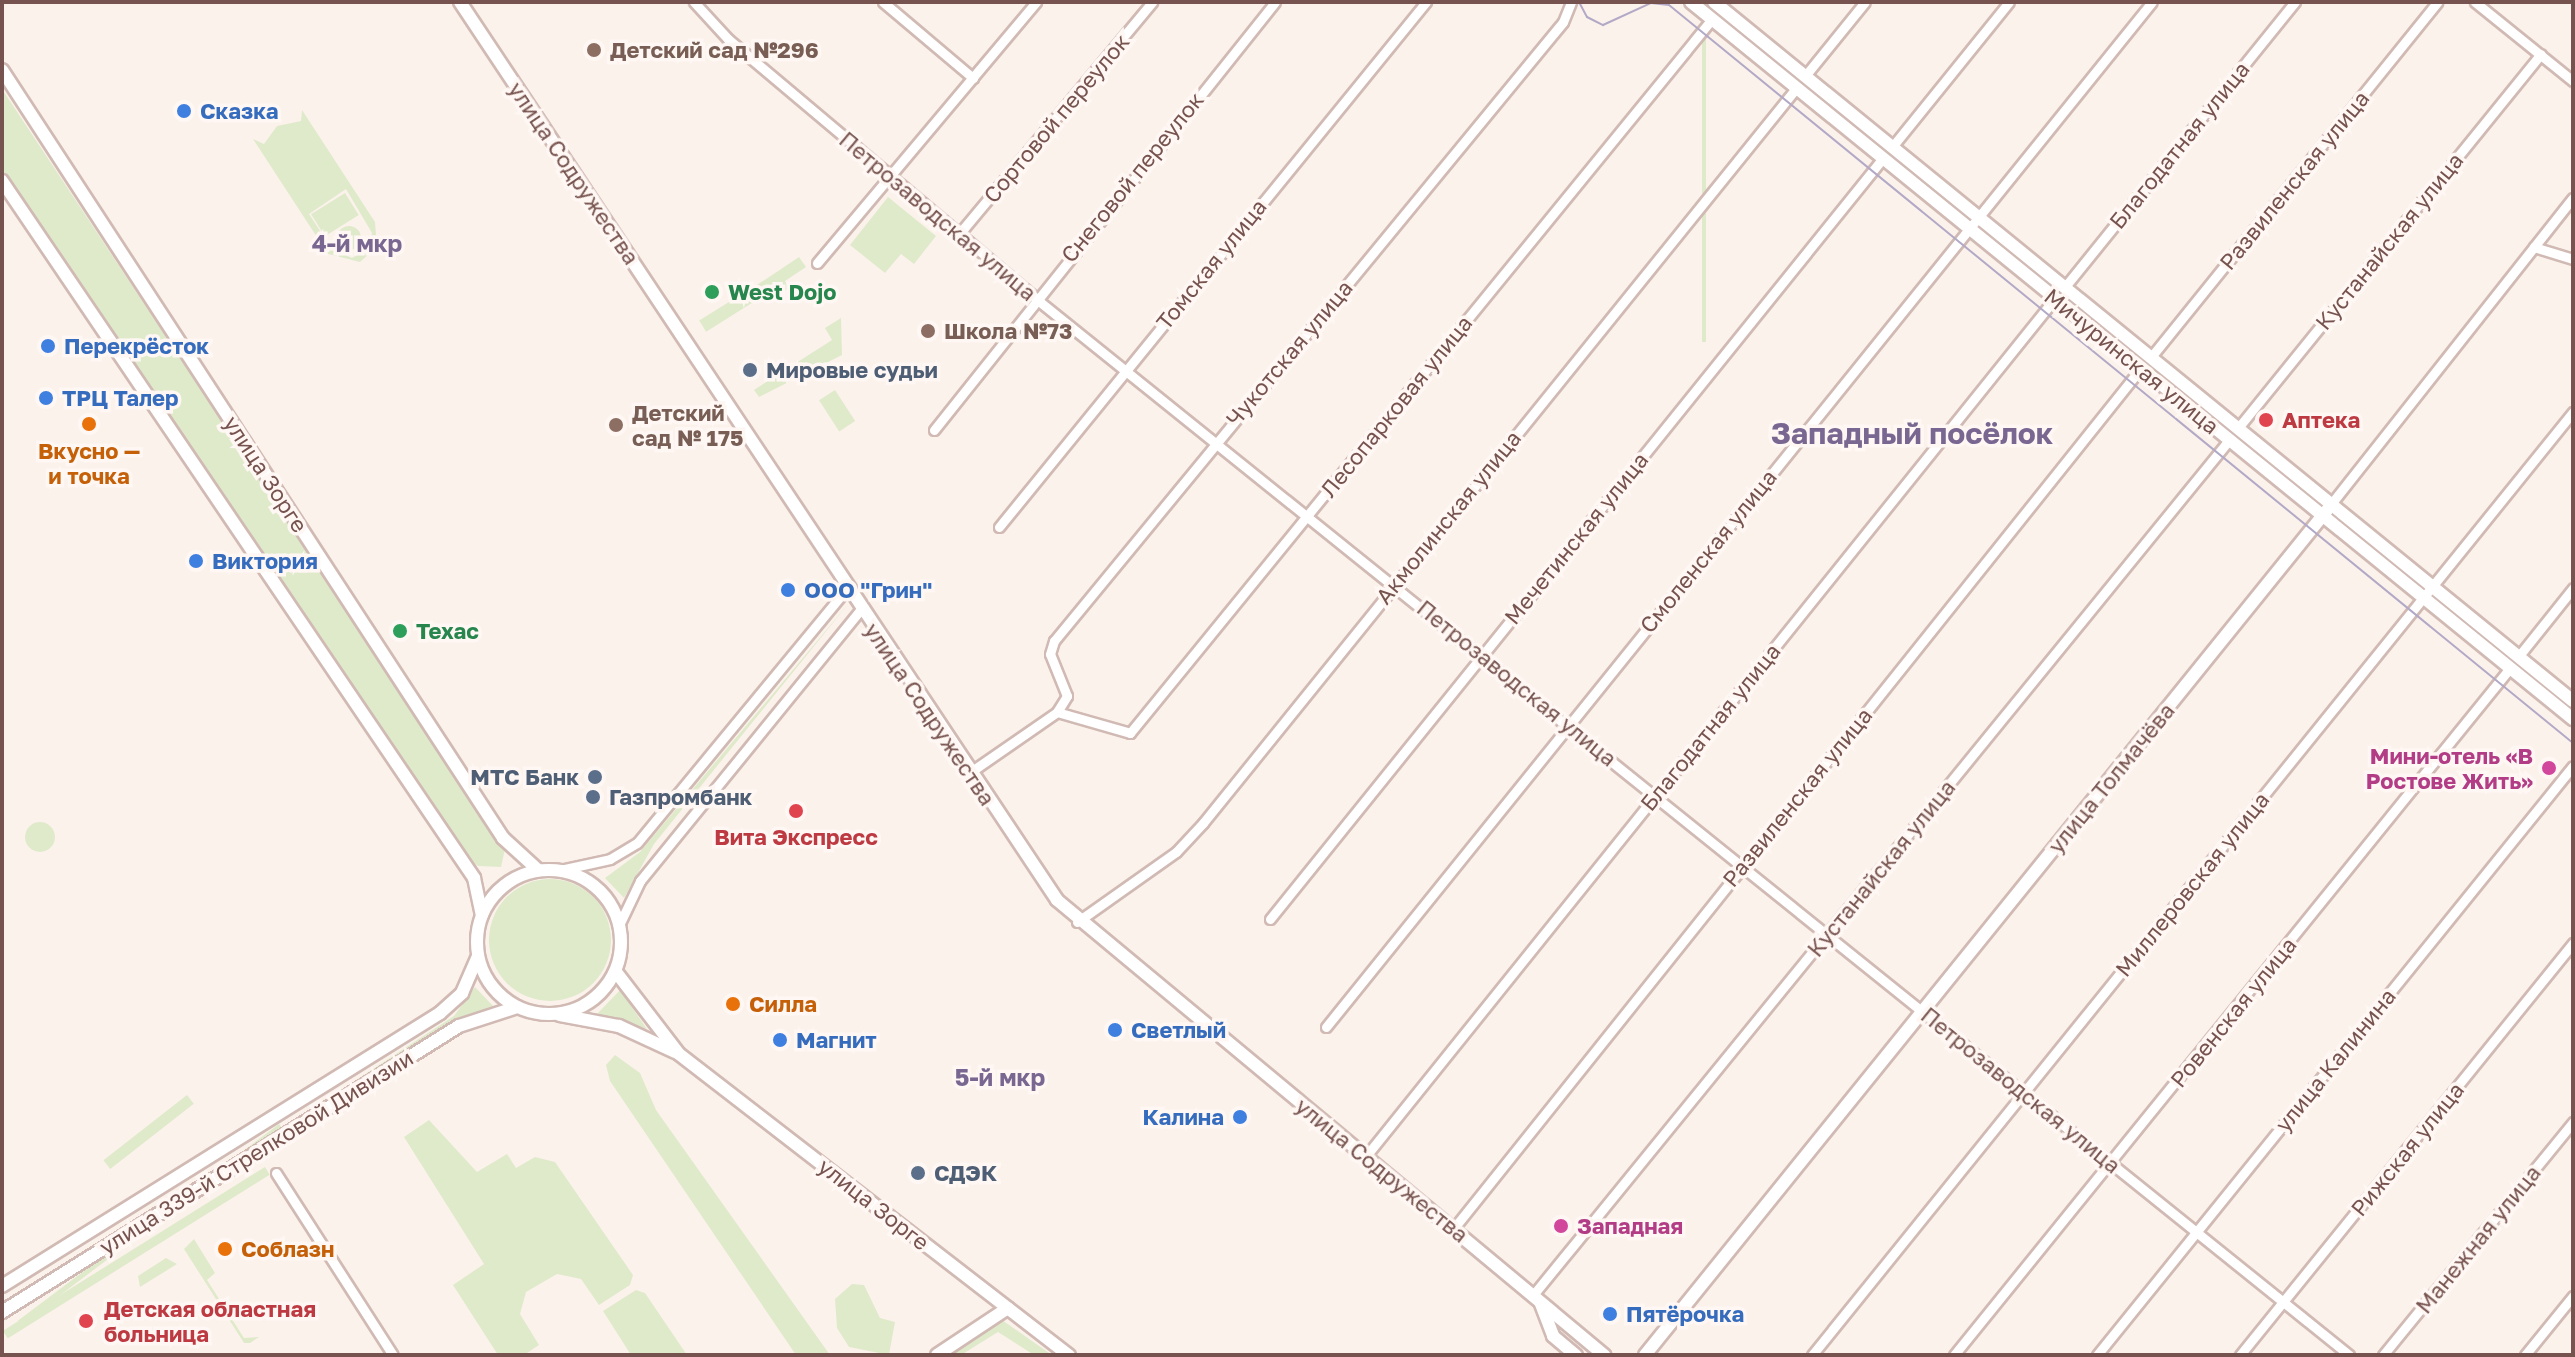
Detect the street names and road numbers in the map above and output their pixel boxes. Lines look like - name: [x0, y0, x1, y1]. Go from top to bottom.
- street label: Сортовой переулок: [978, 28, 1134, 208]
- street label: Благодатная улица: [2103, 56, 2255, 234]
- street label: улица Содружества: [503, 77, 645, 269]
- street label: Развиленская улица: [2214, 85, 2374, 275]
- street label: Снеговой переулок: [1055, 87, 1209, 267]
- street label: Петрозаводская улица: [834, 126, 1042, 306]
- street label: Кустанайская улица: [2310, 147, 2468, 335]
- street label: Томская улица: [1150, 194, 1272, 334]
- street label: Чукотская улица: [1220, 275, 1358, 431]
- street label: Мичуринская улица: [2040, 283, 2224, 439]
- street label: Лесопарковая улица: [1315, 310, 1477, 502]
- street label: улица Зорге: [219, 411, 313, 537]
- street label: Акмолинская улица: [1370, 425, 1526, 609]
- street label: Мечетинская улица: [1499, 447, 1653, 629]
- street label: Смоленская улица: [1634, 464, 1782, 638]
- street label: Петрозаводская улица: [1412, 595, 1622, 771]
- street label: улица Содружества: [859, 618, 1001, 810]
- street label: Благодатная улица: [1634, 638, 1786, 816]
- street label: улица Толмачёва: [2042, 698, 2180, 858]
- street label: Развиленская улица: [1717, 702, 1877, 892]
- street label: Кустанайская улица: [1802, 774, 1960, 962]
- street label: Миллеровская улица: [2110, 787, 2274, 981]
- street label: Ровенская улица: [2164, 932, 2302, 1092]
- street label: улица Калинина: [2269, 983, 2401, 1137]
- street label: Петрозаводская улица: [1916, 1002, 2126, 1178]
- street label: улица 339-й Стрелковой Дивизии: [94, 1044, 418, 1260]
- street label: Рижская улица: [2345, 1077, 2469, 1221]
- street label: улица Содружества: [1290, 1092, 1474, 1248]
- street label: улица Зорге: [813, 1153, 935, 1255]
- street label: Манежная улица: [2410, 1160, 2546, 1318]

